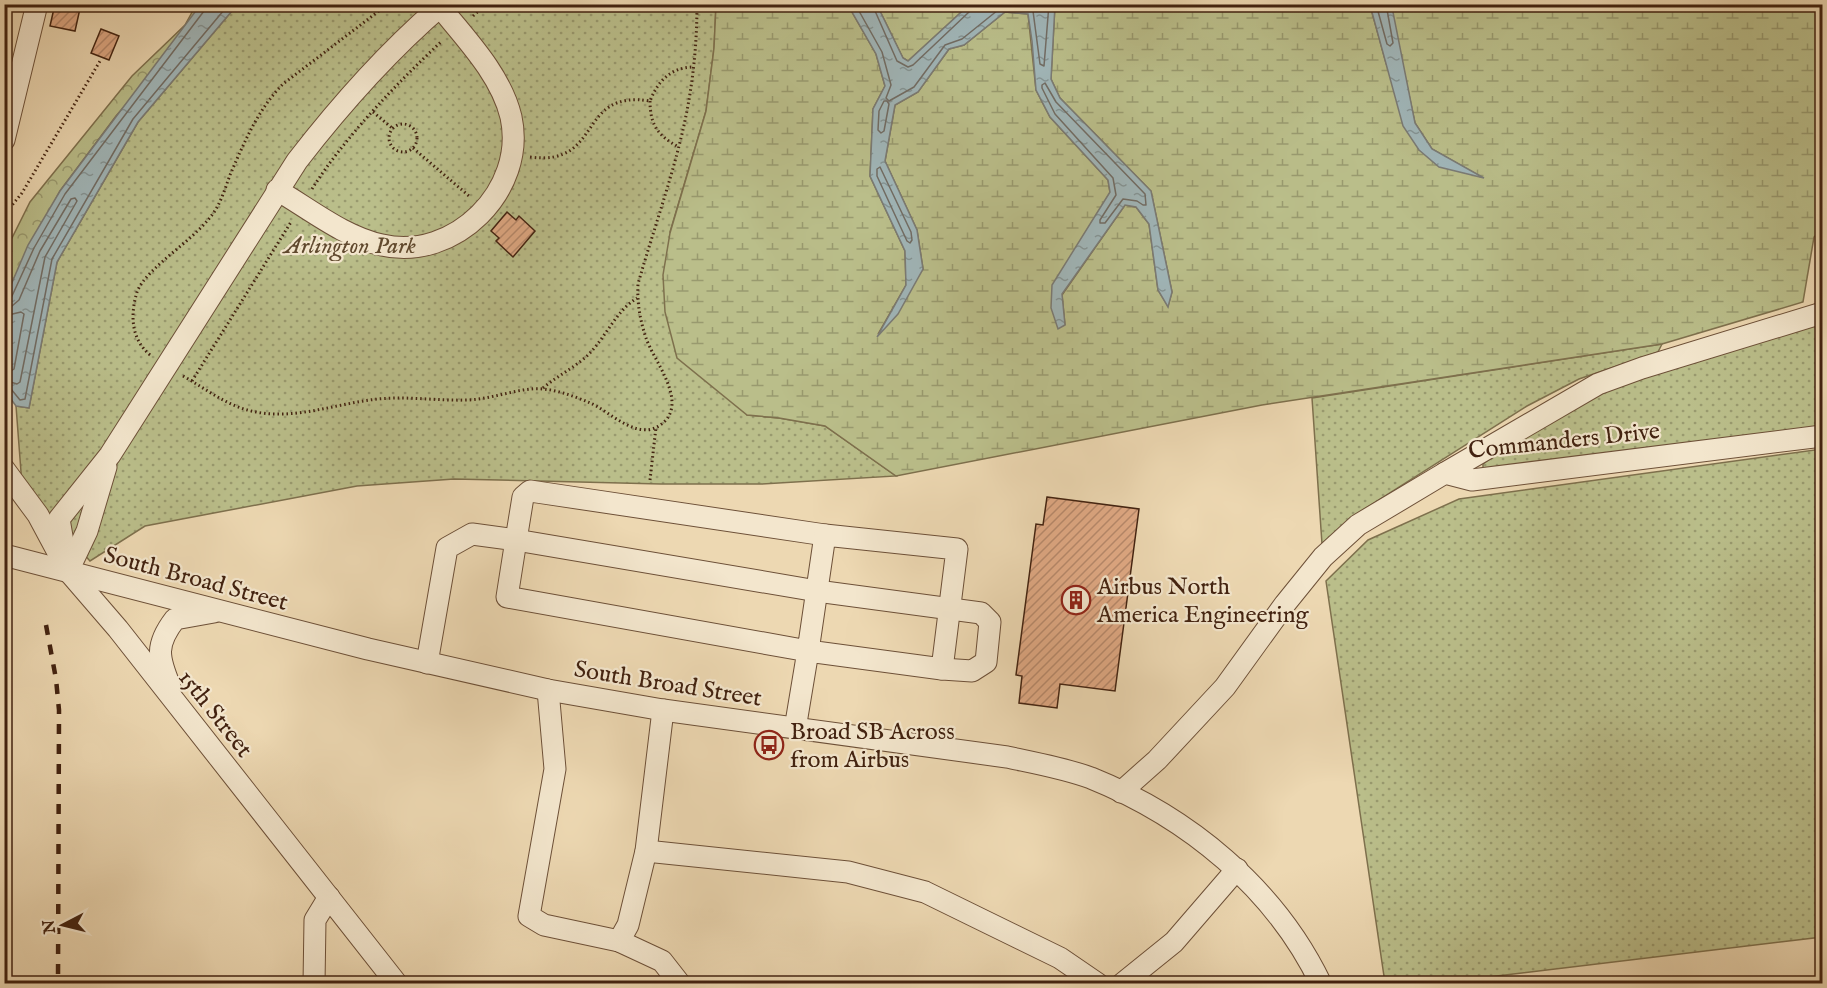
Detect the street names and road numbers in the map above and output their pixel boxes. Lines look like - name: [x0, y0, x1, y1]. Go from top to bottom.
- street label: Commanders Drive: [1467, 416, 1662, 467]
- street label: South Broad Street: [100, 540, 291, 619]
- street label: South Broad Street: [572, 654, 764, 715]
- street label: 15th Street: [171, 664, 259, 764]

